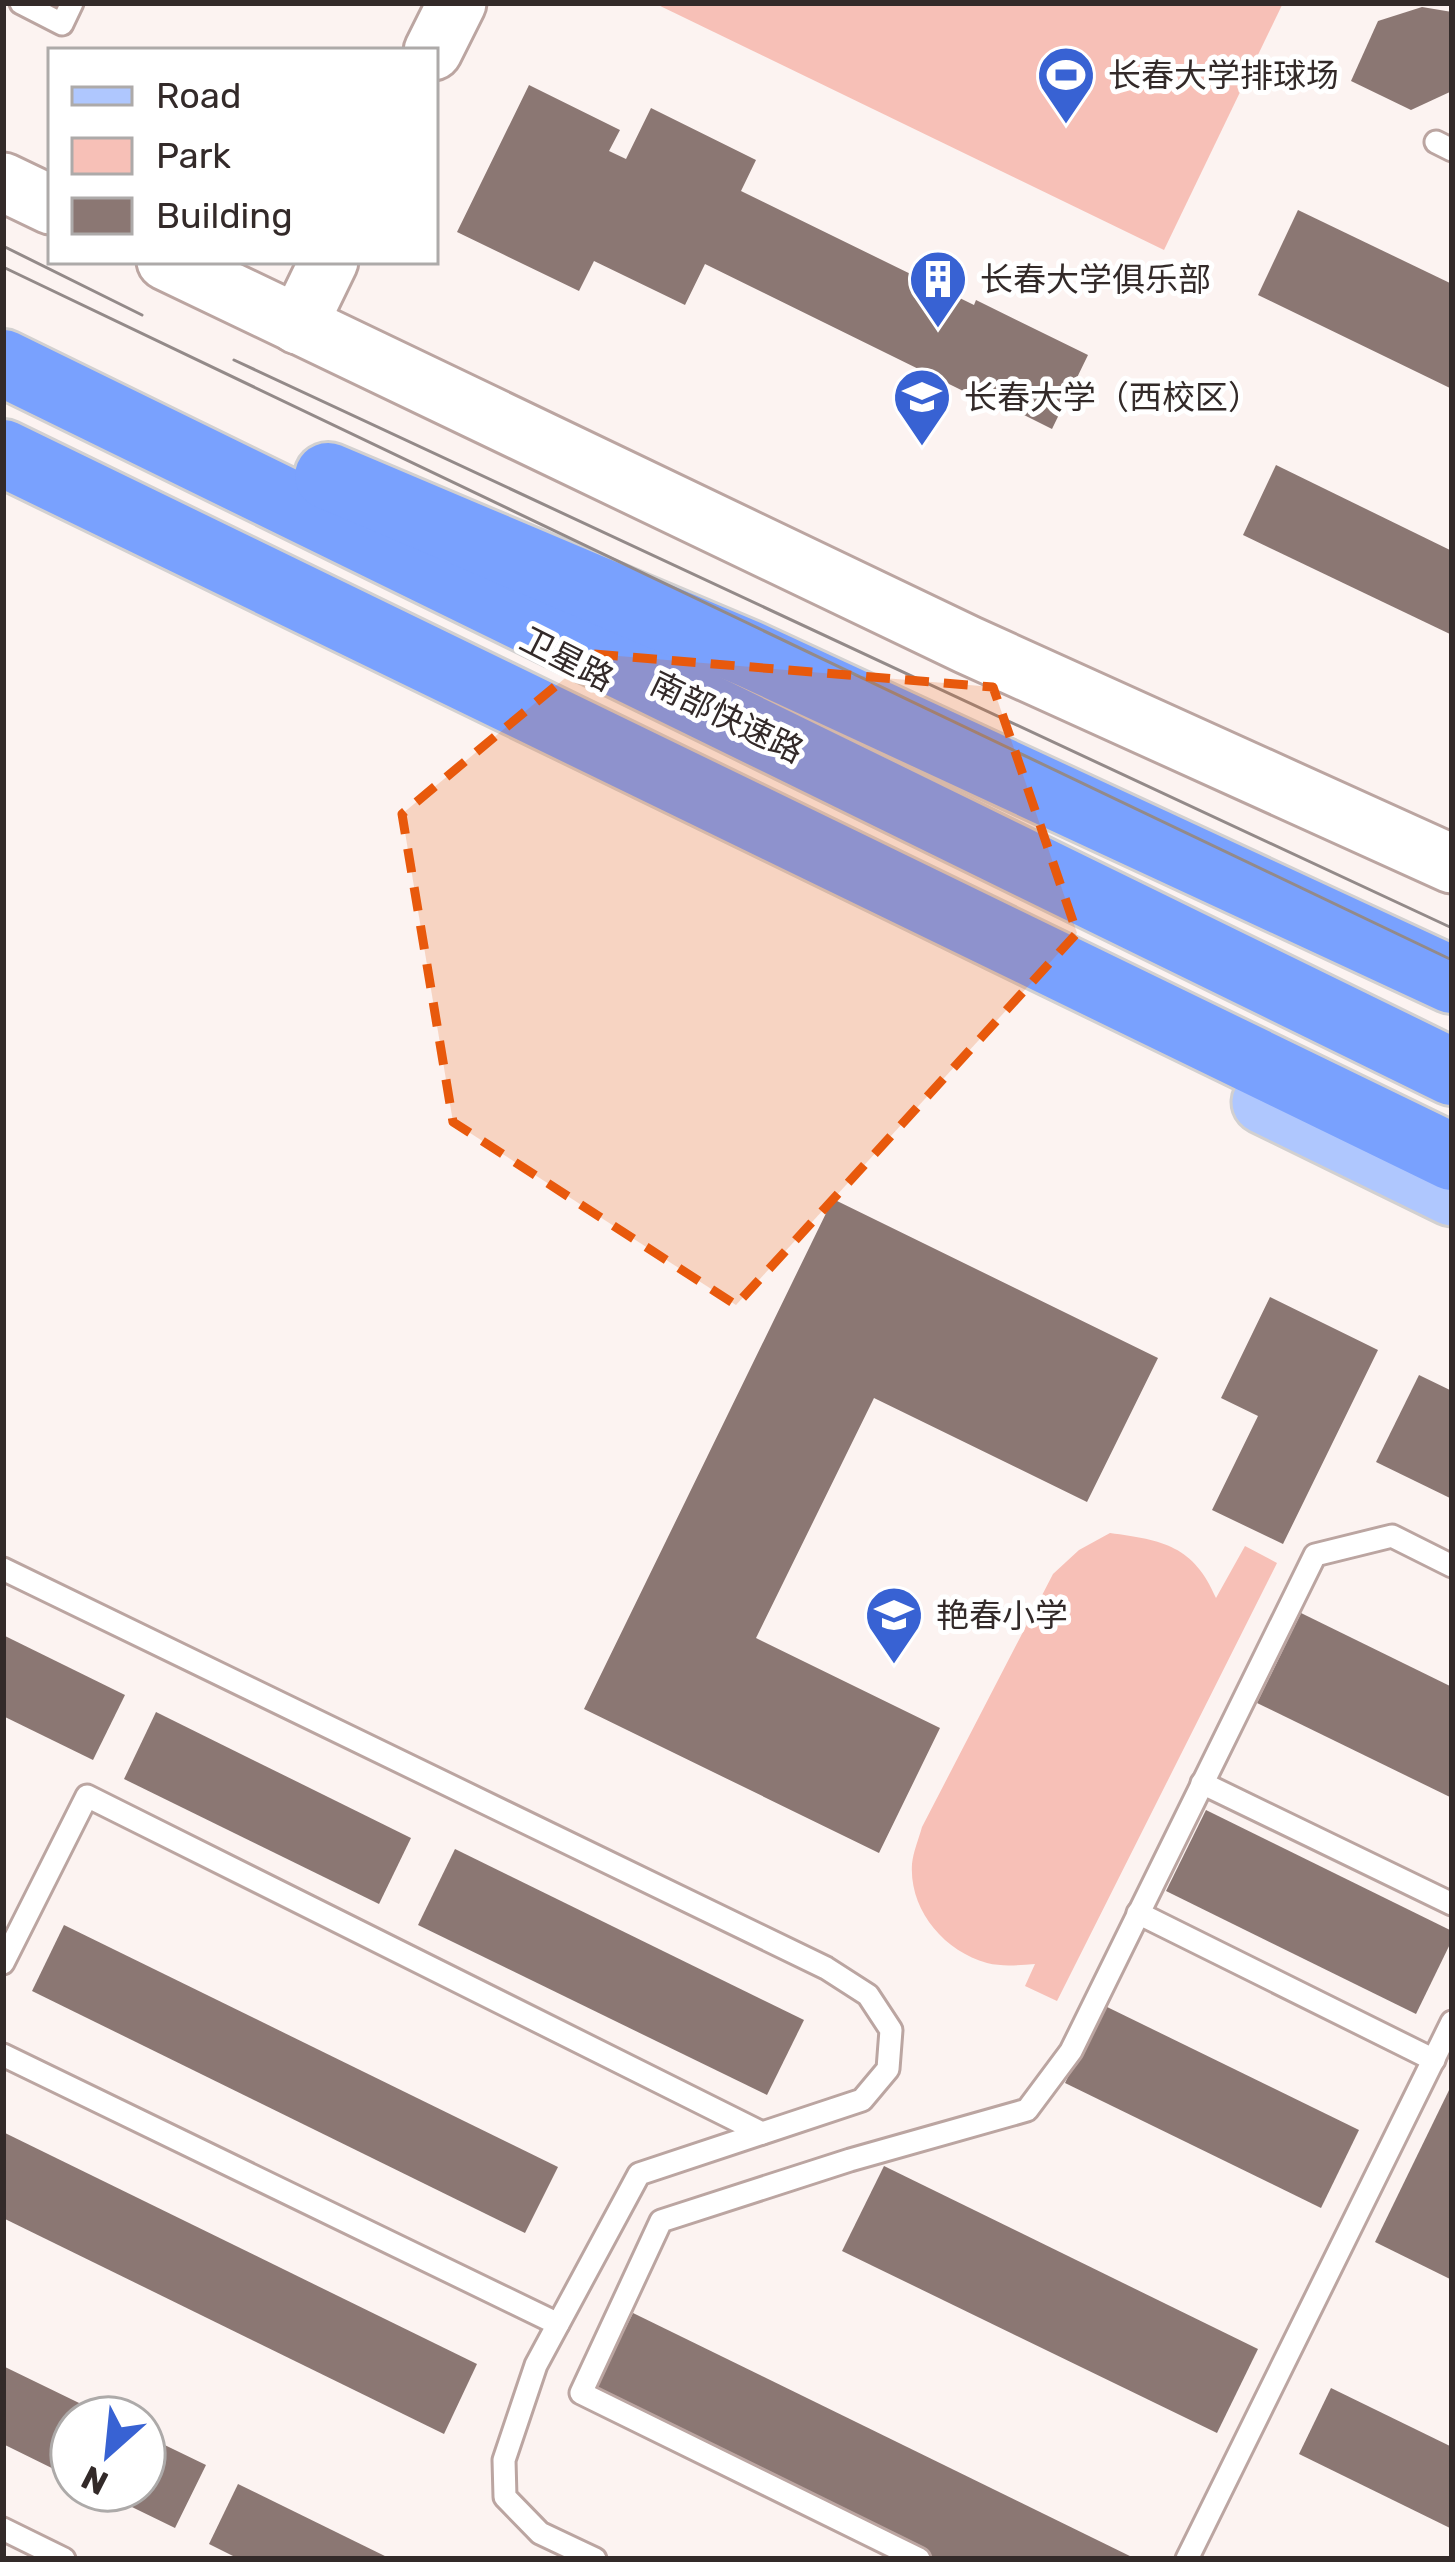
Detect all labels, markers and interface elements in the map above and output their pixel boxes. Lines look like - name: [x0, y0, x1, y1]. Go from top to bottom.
- sports icon: 长春大学排球场: [1035, 44, 1097, 126]
- legend: [48, 48, 438, 264]
- place label: 长春大学排球场: [1108, 56, 1339, 95]
- text: Road: [156, 74, 241, 117]
- text: Park: [156, 134, 231, 177]
- text: Building: [156, 194, 293, 237]
- building icon: 长春大学俱乐部: [907, 248, 969, 330]
- place label: 长春大学俱乐部: [980, 260, 1211, 299]
- school or university icon: 长春大学（西校区）: [891, 366, 953, 448]
- place label: 长春大学（西校区）: [964, 378, 1261, 417]
- street label: 卫星路: [514, 619, 620, 699]
- street label: 南部快速路: [644, 663, 810, 771]
- school or university icon: 艳春小学: [863, 1584, 925, 1666]
- place label: 艳春小学: [936, 1596, 1068, 1635]
- north arrow: [48, 2394, 168, 2514]
- text: N: [75, 2458, 114, 2503]

